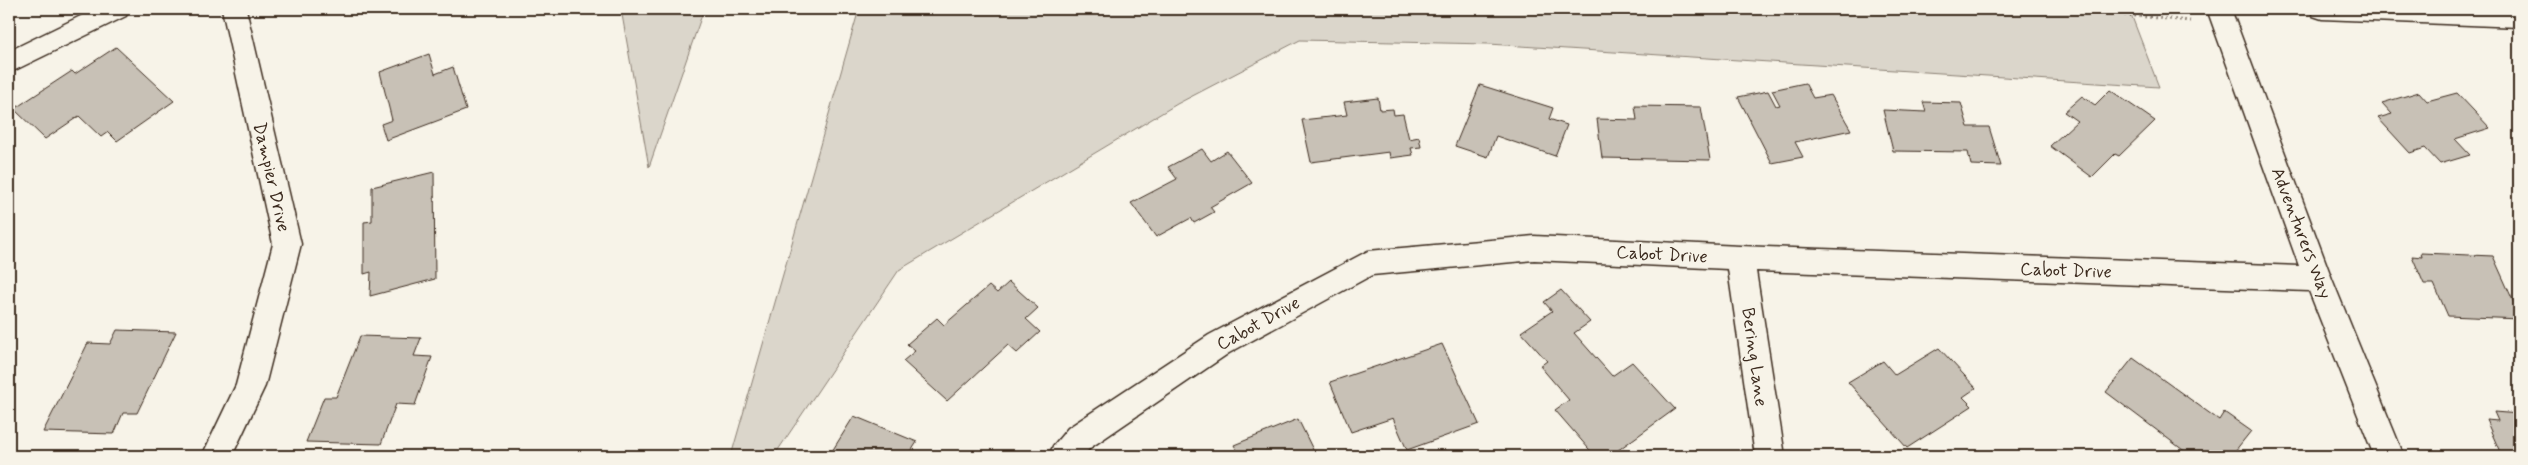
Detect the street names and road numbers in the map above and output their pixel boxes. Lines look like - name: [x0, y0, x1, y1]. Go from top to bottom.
- street label: Dampier Drive: [247, 120, 295, 234]
- street label: Adventurers Way: [2265, 164, 2337, 302]
- street label: Cabot Drive: [1616, 241, 1708, 269]
- street label: Cabot Drive: [2020, 257, 2112, 285]
- street label: Cabot Drive: [1213, 291, 1304, 357]
- street label: Bering Lane: [1735, 306, 1773, 408]

